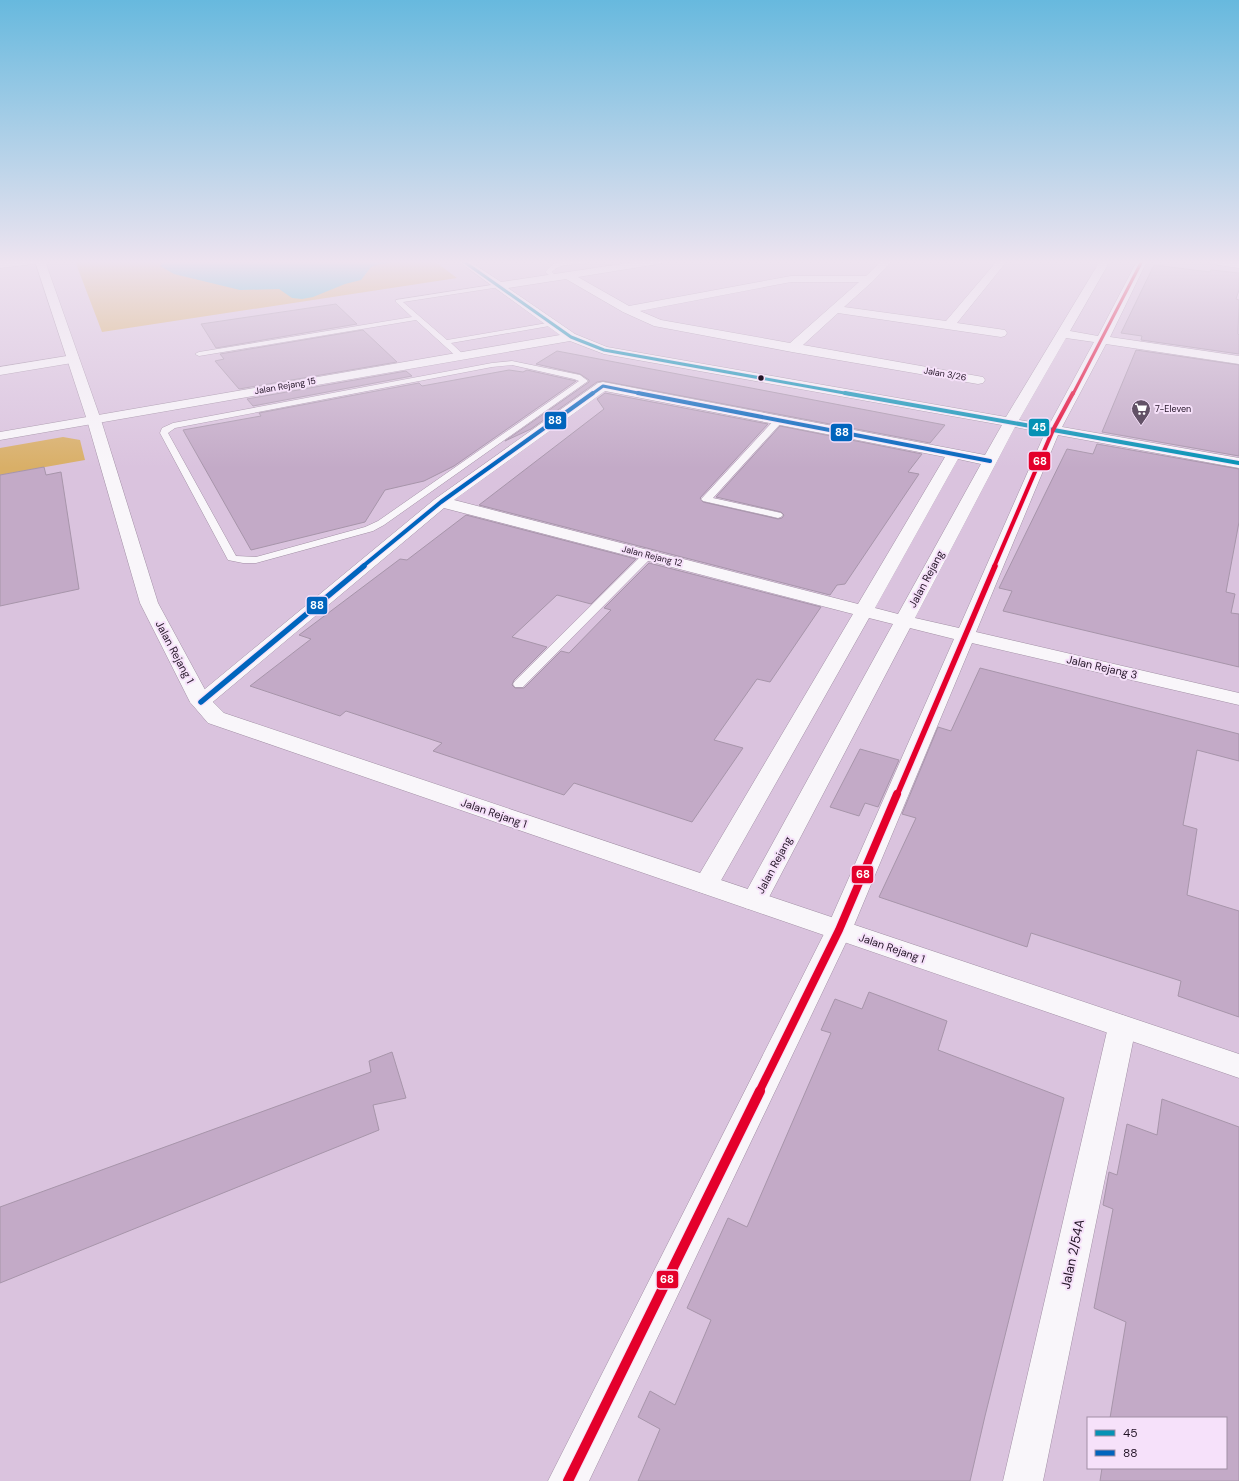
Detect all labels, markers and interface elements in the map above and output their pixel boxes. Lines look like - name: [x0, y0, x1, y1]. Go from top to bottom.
- street label: Jalan 3/26: [923, 364, 968, 384]
- unlabelled marker: [756, 373, 766, 383]
- street label: Jalan Rejang 15: [253, 375, 317, 397]
- supermarket icon: 7-Eleven: [1130, 398, 1152, 426]
- place label: 7-Eleven: [1155, 403, 1191, 415]
- line badge: 88: [544, 411, 567, 430]
- text: 88: [548, 413, 562, 427]
- line badge: 45: [1028, 418, 1050, 437]
- text: 45: [1032, 420, 1046, 434]
- line badge: 88: [830, 423, 853, 442]
- text: 88: [835, 425, 849, 439]
- line badge: 68: [1028, 451, 1051, 471]
- text: 68: [1033, 454, 1047, 468]
- street label: Jalan Rejang 12: [621, 543, 683, 569]
- street label: Jalan Rejang: [905, 548, 947, 610]
- line badge: 88: [306, 596, 328, 615]
- text: 88: [310, 598, 324, 612]
- street label: Jalan Rejang 1: [153, 618, 197, 686]
- street label: Jalan Rejang 3: [1065, 652, 1139, 682]
- street label: Jalan Rejang 1: [459, 795, 529, 831]
- street label: Jalan Rejang: [753, 834, 795, 896]
- line badge: 68: [851, 865, 874, 884]
- text: 68: [856, 867, 870, 881]
- street label: Jalan Rejang 1: [857, 930, 927, 966]
- street label: Jalan 2/54A: [1057, 1217, 1088, 1291]
- line badge: 68: [656, 1270, 679, 1289]
- text: 68: [660, 1272, 674, 1286]
- legend: [1087, 1417, 1227, 1469]
- text: 45: [1123, 1425, 1138, 1441]
- text: 88: [1123, 1445, 1138, 1461]

